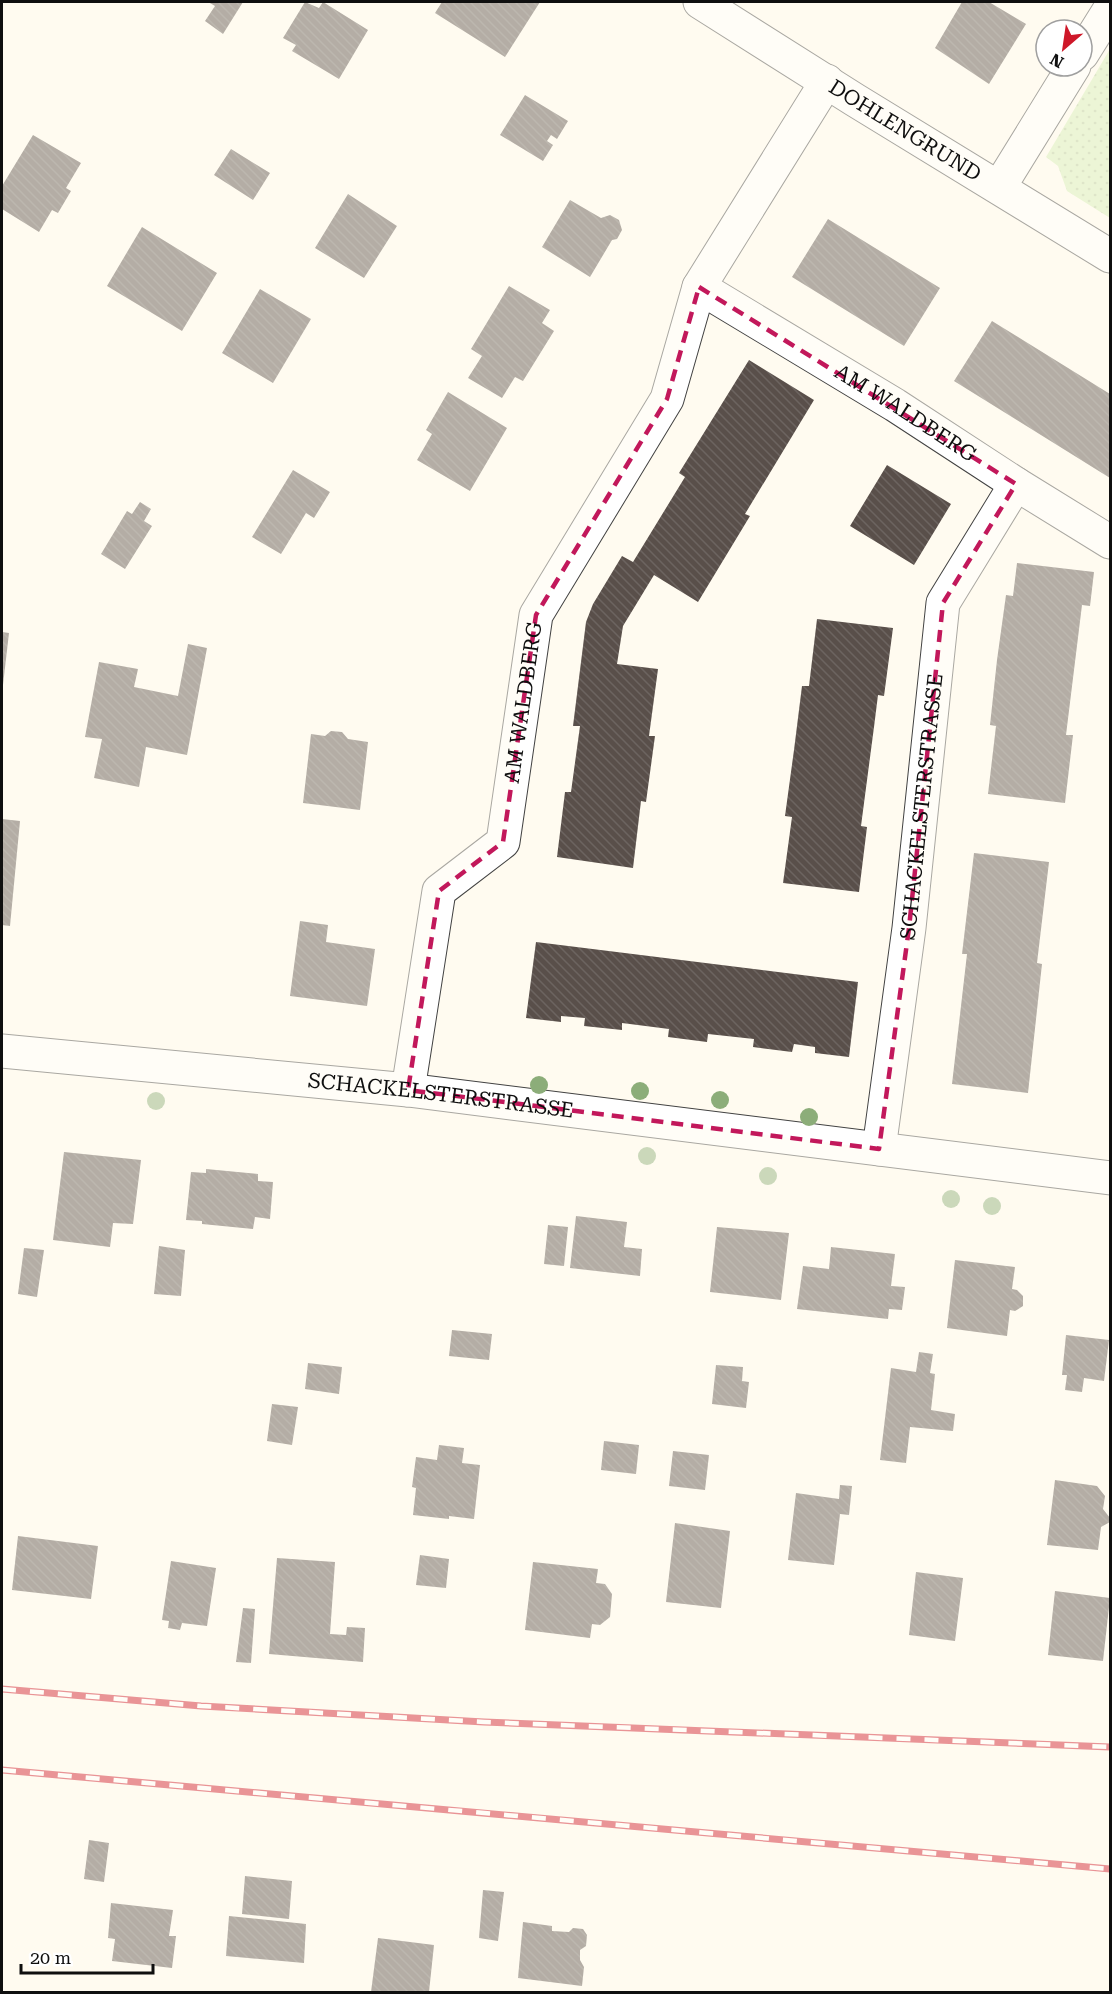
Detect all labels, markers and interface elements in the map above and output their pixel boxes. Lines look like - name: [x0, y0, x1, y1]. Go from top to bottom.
- north arrow: [1034, 18, 1094, 78]
- text: N: [1047, 49, 1067, 72]
- street label: DOHLENGRUND: [825, 75, 986, 186]
- street label: AM WALDBERG: [830, 360, 981, 467]
- street label: AM WALDBERG: [500, 620, 547, 785]
- street label: SCHACKELSTERSTRASSE: [896, 672, 948, 941]
- street label: SCHACKELSTERSTRASSE: [307, 1068, 575, 1123]
- scale bar: [21, 1937, 153, 1975]
- text: 20 m: [30, 1947, 71, 1968]

